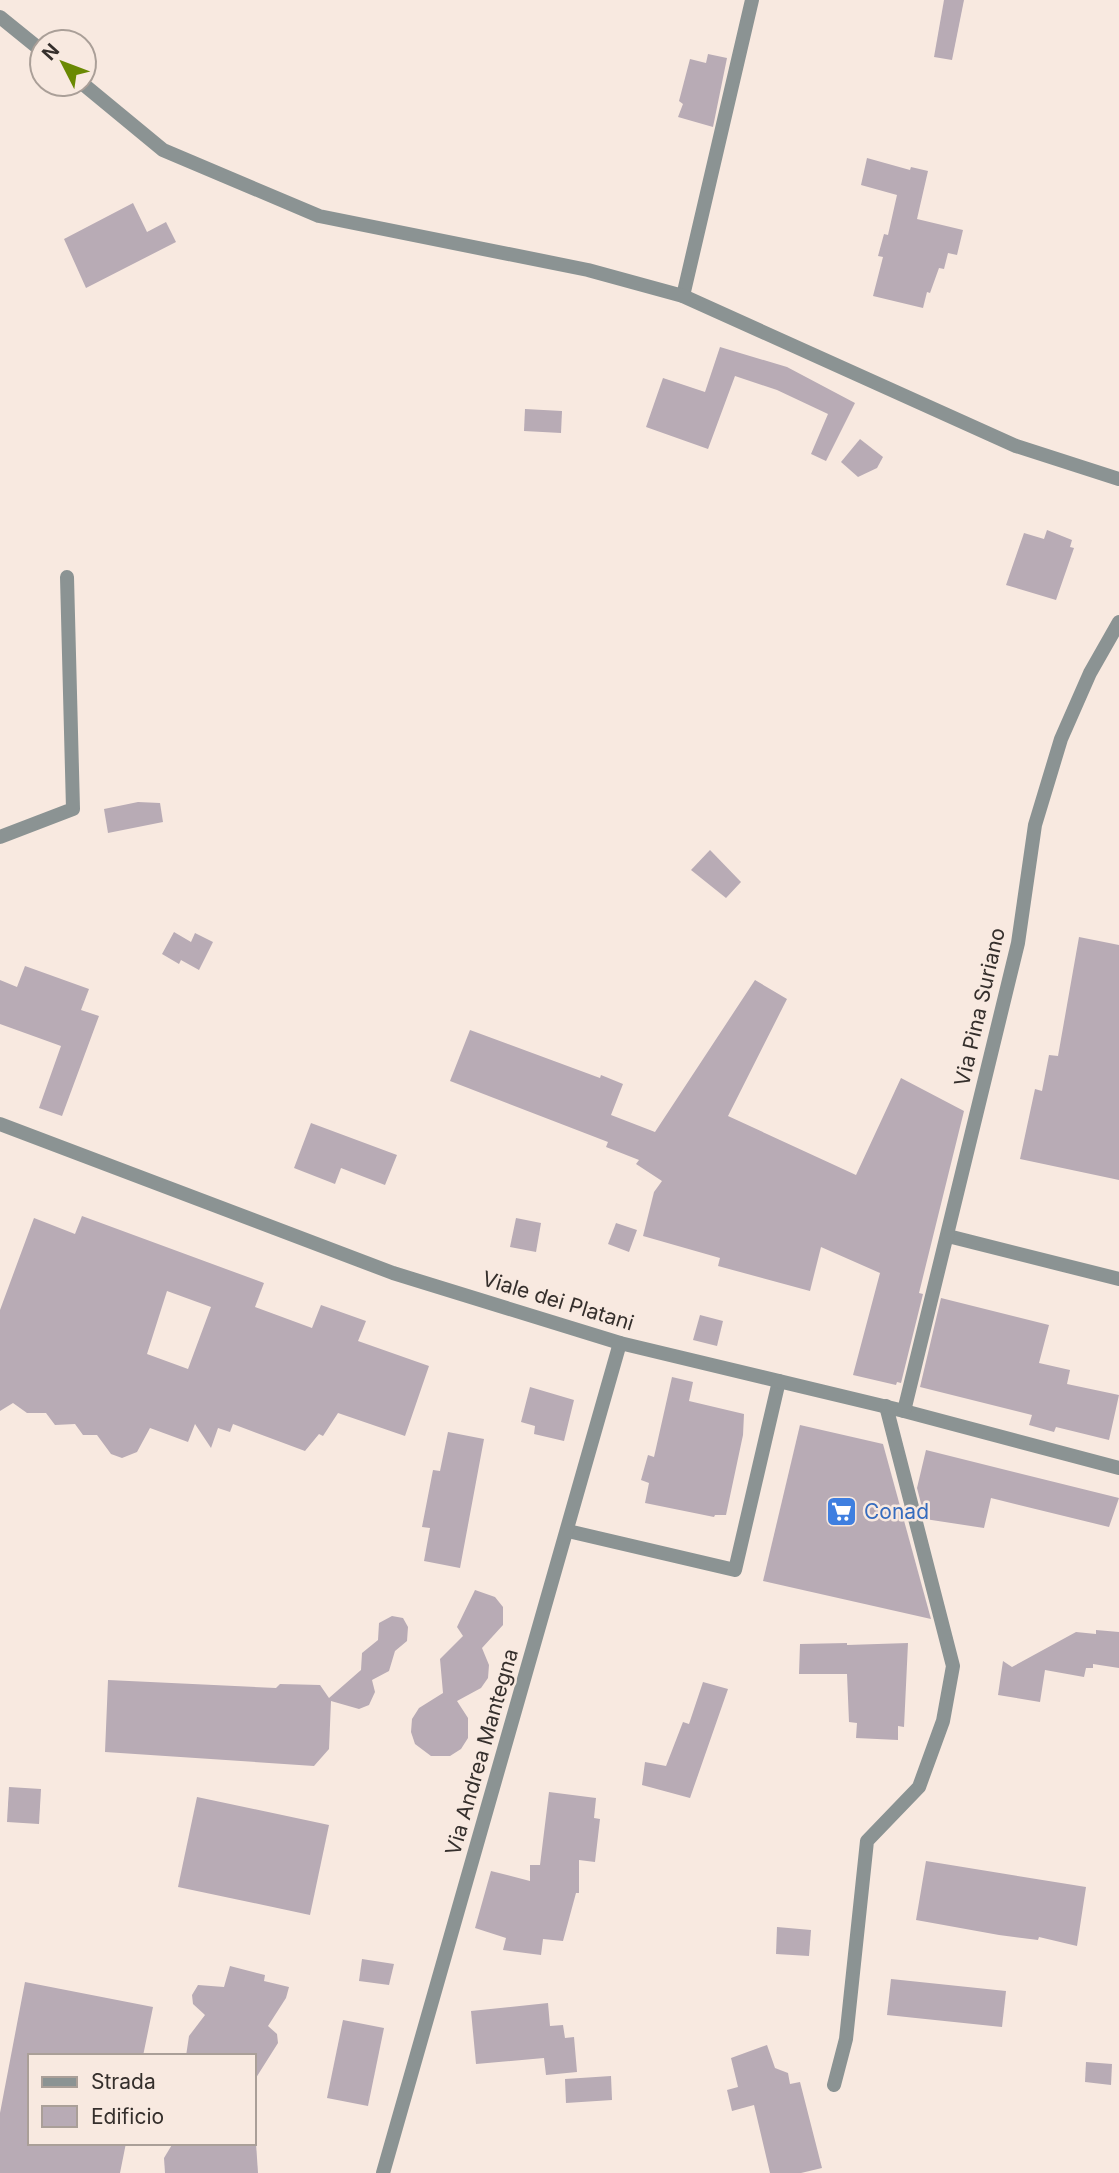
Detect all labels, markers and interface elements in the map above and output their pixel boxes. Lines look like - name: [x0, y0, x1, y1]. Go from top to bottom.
- north arrow: [28, 28, 98, 98]
- text: N: [37, 39, 64, 65]
- street label: Via Pina Suriano: [949, 925, 1010, 1089]
- street label: Viale dei Platani: [479, 1266, 637, 1335]
- supermarket icon: Conad: [824, 1495, 858, 1529]
- place label: Conad: [864, 1499, 929, 1524]
- street label: Via Andrea Mantegna: [440, 1646, 523, 1858]
- legend: [28, 2054, 256, 2145]
- text: Strada: [91, 2069, 156, 2094]
- text: Edificio: [91, 2104, 164, 2129]

